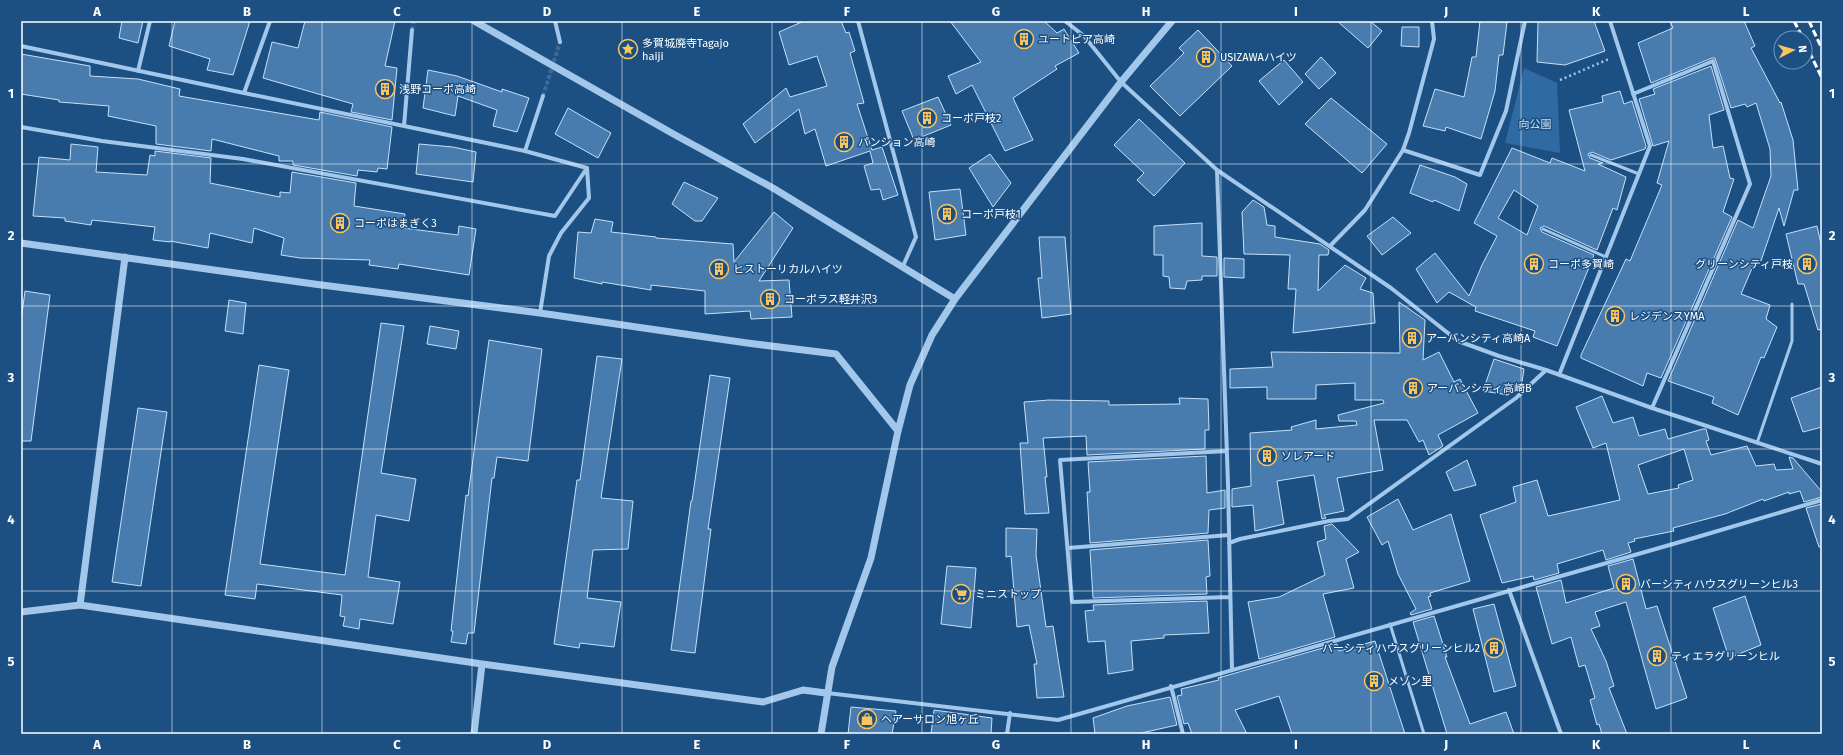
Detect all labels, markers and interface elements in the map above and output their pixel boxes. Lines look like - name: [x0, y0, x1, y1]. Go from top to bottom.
- text: A: [92, 4, 101, 19]
- text: B: [243, 4, 251, 19]
- text: C: [393, 4, 401, 19]
- text: D: [543, 4, 552, 19]
- text: E: [694, 4, 701, 19]
- text: F: [844, 4, 851, 19]
- text: G: [992, 4, 1000, 19]
- text: H: [1142, 4, 1150, 19]
- text: I: [1294, 4, 1298, 19]
- text: J: [1443, 4, 1448, 19]
- text: K: [1592, 4, 1601, 19]
- text: L: [1743, 4, 1750, 19]
- building icon: ユートピア高崎: [1013, 28, 1035, 50]
- north arrow: [1773, 30, 1813, 70]
- place label: ユートピア高崎: [1038, 33, 1115, 46]
- place label: 多賀城廃寺Tagajo haiji: [642, 37, 729, 63]
- place icon: 多賀城廃寺Tagajo haiji: [617, 38, 639, 60]
- text: N: [1796, 45, 1809, 53]
- building icon: USIZAWAハイツ: [1195, 46, 1217, 68]
- place label: USIZAWAハイツ: [1220, 51, 1297, 64]
- building icon: 浅野コーポ高崎: [374, 78, 396, 100]
- place label: 浅野コーポ高崎: [399, 83, 476, 96]
- text: 1: [8, 86, 14, 101]
- text: 1: [1829, 86, 1835, 101]
- building icon: コーポ戸枝2: [916, 107, 938, 129]
- place label: コーポ戸枝2: [941, 112, 1001, 125]
- park label: 向公園: [1519, 118, 1552, 131]
- building icon: パンション高崎: [833, 131, 855, 153]
- place label: パンション高崎: [858, 136, 936, 149]
- building icon: コーポ戸枝1: [936, 203, 958, 225]
- place label: コーポ戸枝1: [961, 208, 1021, 221]
- building icon: コーポはまぎく3: [329, 212, 351, 234]
- place label: コーポはまぎく3: [354, 217, 437, 230]
- text: 2: [8, 228, 15, 243]
- text: 2: [1829, 228, 1836, 243]
- building icon: コーポ多賀崎: [1523, 253, 1545, 275]
- building icon: グリーンシティ戸枝: [1796, 253, 1818, 275]
- building icon: ヒストーリカルハイツ: [708, 258, 730, 280]
- place label: コーポ多賀崎: [1548, 258, 1614, 271]
- place label: グリーンシティ戸枝: [1695, 258, 1793, 271]
- place label: ヒストーリカルハイツ: [733, 263, 843, 276]
- building icon: コーポラス軽井沢3: [759, 288, 781, 310]
- place label: コーポラス軽井沢3: [784, 293, 877, 306]
- building icon: レジデンスYMA: [1604, 305, 1626, 327]
- place label: レジデンスYMA: [1629, 310, 1705, 323]
- building icon: アーバンシティ高崎A: [1401, 327, 1423, 349]
- place label: アーバンシティ高崎A: [1426, 332, 1531, 345]
- text: 3: [7, 370, 15, 385]
- text: 3: [1828, 370, 1836, 385]
- building icon: アーバンシティ高崎B: [1402, 377, 1424, 399]
- place label: アーバンシティ高崎B: [1427, 382, 1532, 395]
- building icon: ソレアード: [1256, 445, 1278, 467]
- place label: ソレアード: [1281, 450, 1335, 463]
- text: 4: [7, 512, 15, 527]
- text: 4: [1828, 512, 1836, 527]
- building icon: バーシティハウスグリーンヒル3: [1615, 573, 1637, 595]
- place label: バーシティハウスグリーンヒル3: [1640, 578, 1798, 591]
- supermarket icon: ミニストップ: [950, 583, 972, 605]
- place label: ミニストップ: [975, 588, 1041, 601]
- building icon: バーシティハウスグリーンヒル2: [1483, 637, 1505, 659]
- place label: バーシティハウスグリーンヒル2: [1322, 642, 1480, 655]
- building icon: ティエラグリーンヒル: [1646, 645, 1668, 667]
- place label: ティエラグリーンヒル: [1671, 650, 1780, 663]
- text: 5: [8, 654, 15, 669]
- text: 5: [1829, 654, 1836, 669]
- building icon: メゾン里: [1363, 670, 1385, 692]
- place label: メゾン里: [1388, 675, 1432, 688]
- shop icon: ヘアーサロン旭ヶ丘: [856, 708, 878, 730]
- place label: ヘアーサロン旭ヶ丘: [881, 713, 979, 726]
- text: A: [92, 737, 101, 752]
- text: B: [243, 737, 251, 752]
- text: C: [393, 737, 401, 752]
- text: D: [543, 737, 552, 752]
- text: E: [694, 737, 701, 752]
- text: F: [844, 737, 851, 752]
- text: G: [992, 737, 1000, 752]
- text: H: [1142, 737, 1150, 752]
- text: I: [1294, 737, 1298, 752]
- text: J: [1443, 737, 1448, 752]
- text: K: [1592, 737, 1601, 752]
- text: L: [1743, 737, 1750, 752]

